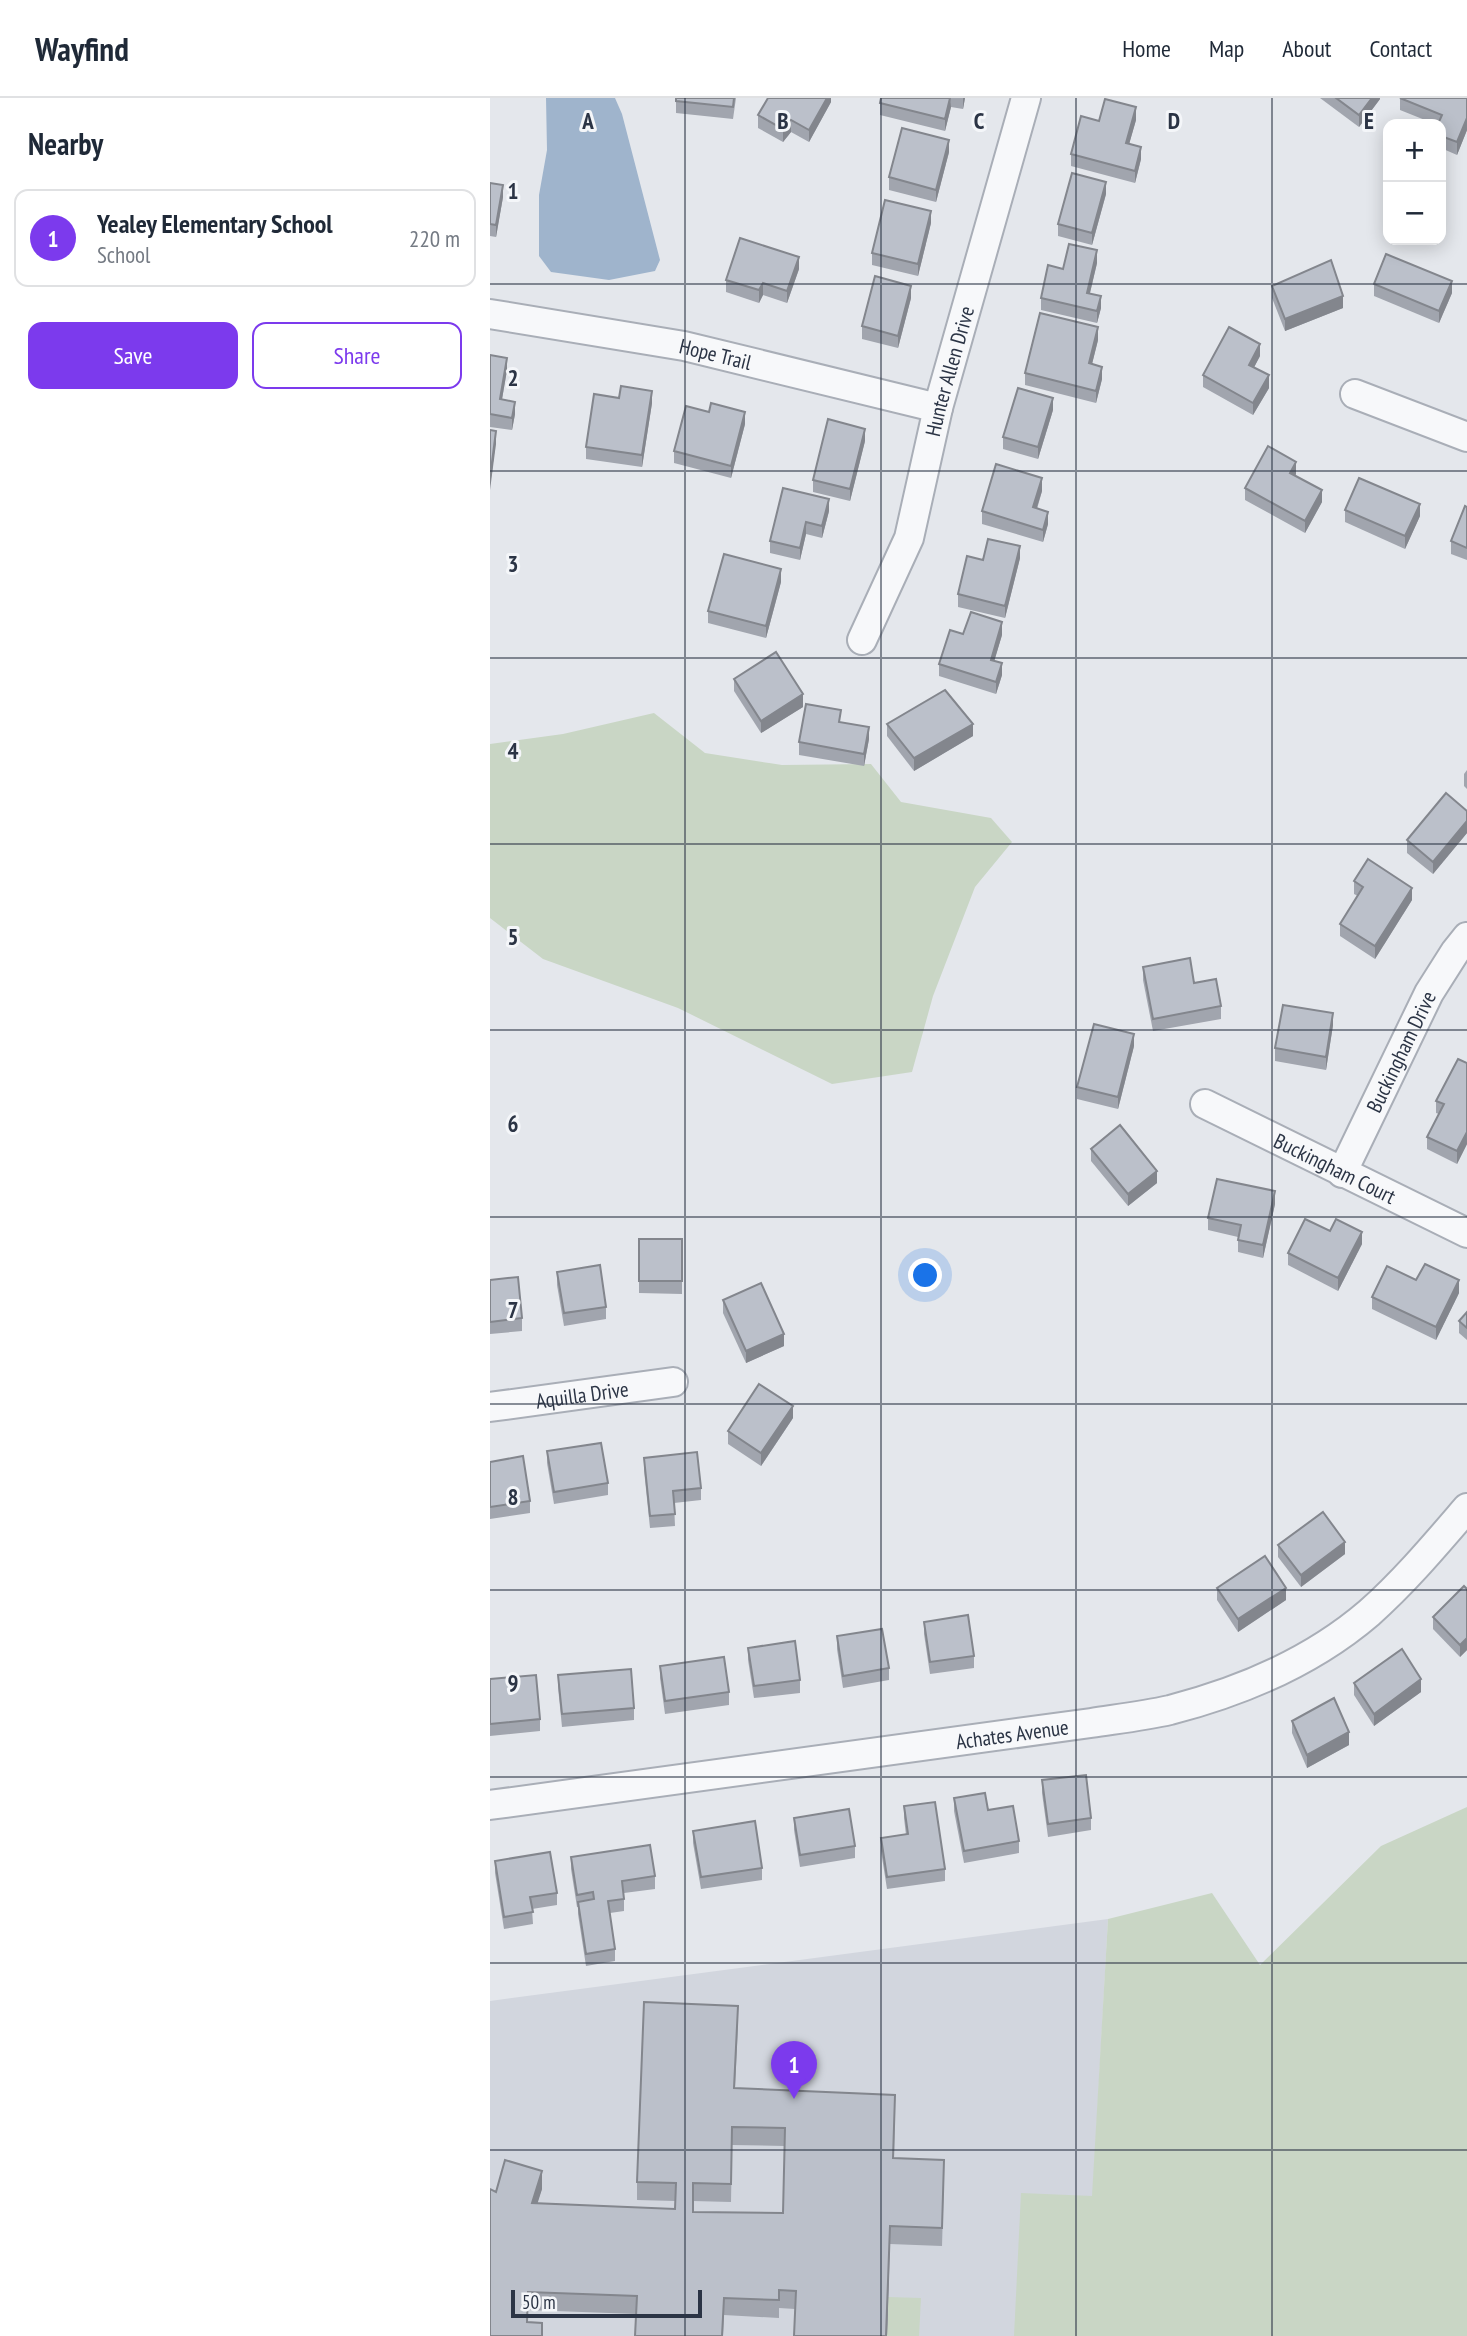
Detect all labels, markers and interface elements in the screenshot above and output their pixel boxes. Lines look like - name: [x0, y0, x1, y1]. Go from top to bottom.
- text: Wayfind: [35, 27, 129, 70]
- text: Home: [1122, 33, 1171, 64]
- text: Map: [1209, 33, 1244, 64]
- text: About: [1282, 33, 1331, 64]
- text: Contact: [1369, 33, 1432, 64]
- text: A: [581, 106, 594, 135]
- text: B: [777, 106, 789, 135]
- text: C: [974, 106, 985, 135]
- text: D: [1168, 106, 1180, 135]
- text: E: [1364, 106, 1374, 135]
- map controls: [1383, 119, 1446, 245]
- button: +: [1383, 119, 1446, 182]
- text: Nearby: [28, 124, 103, 163]
- text: 1: [508, 176, 519, 205]
- button: −: [1383, 182, 1446, 245]
- text: Yealey Elementary School: [97, 207, 333, 240]
- text: 1: [48, 224, 59, 253]
- text: 220 m: [409, 224, 460, 253]
- text: School: [97, 240, 150, 269]
- street label: Hunter Allen Drive: [919, 303, 980, 439]
- button: Save: [28, 322, 238, 389]
- button: Share: [252, 322, 462, 389]
- street label: Hope Trail: [677, 332, 754, 376]
- text: 2: [508, 363, 519, 392]
- text: 3: [508, 549, 519, 578]
- text: 4: [508, 736, 519, 765]
- text: 5: [508, 922, 519, 951]
- street label: Buckingham Drive: [1360, 986, 1442, 1117]
- text: 6: [508, 1109, 519, 1138]
- street label: Buckingham Court: [1270, 1127, 1401, 1210]
- your location: [908, 1258, 942, 1292]
- text: 7: [508, 1295, 519, 1324]
- street label: Aquilla Drive: [534, 1375, 630, 1414]
- text: 8: [508, 1482, 519, 1511]
- text: 9: [508, 1668, 519, 1697]
- street label: Achates Avenue: [954, 1713, 1070, 1755]
- pin: 1: [771, 2041, 817, 2099]
- scale bar: [511, 2287, 702, 2319]
- text: 50 m: [522, 2290, 556, 2314]

